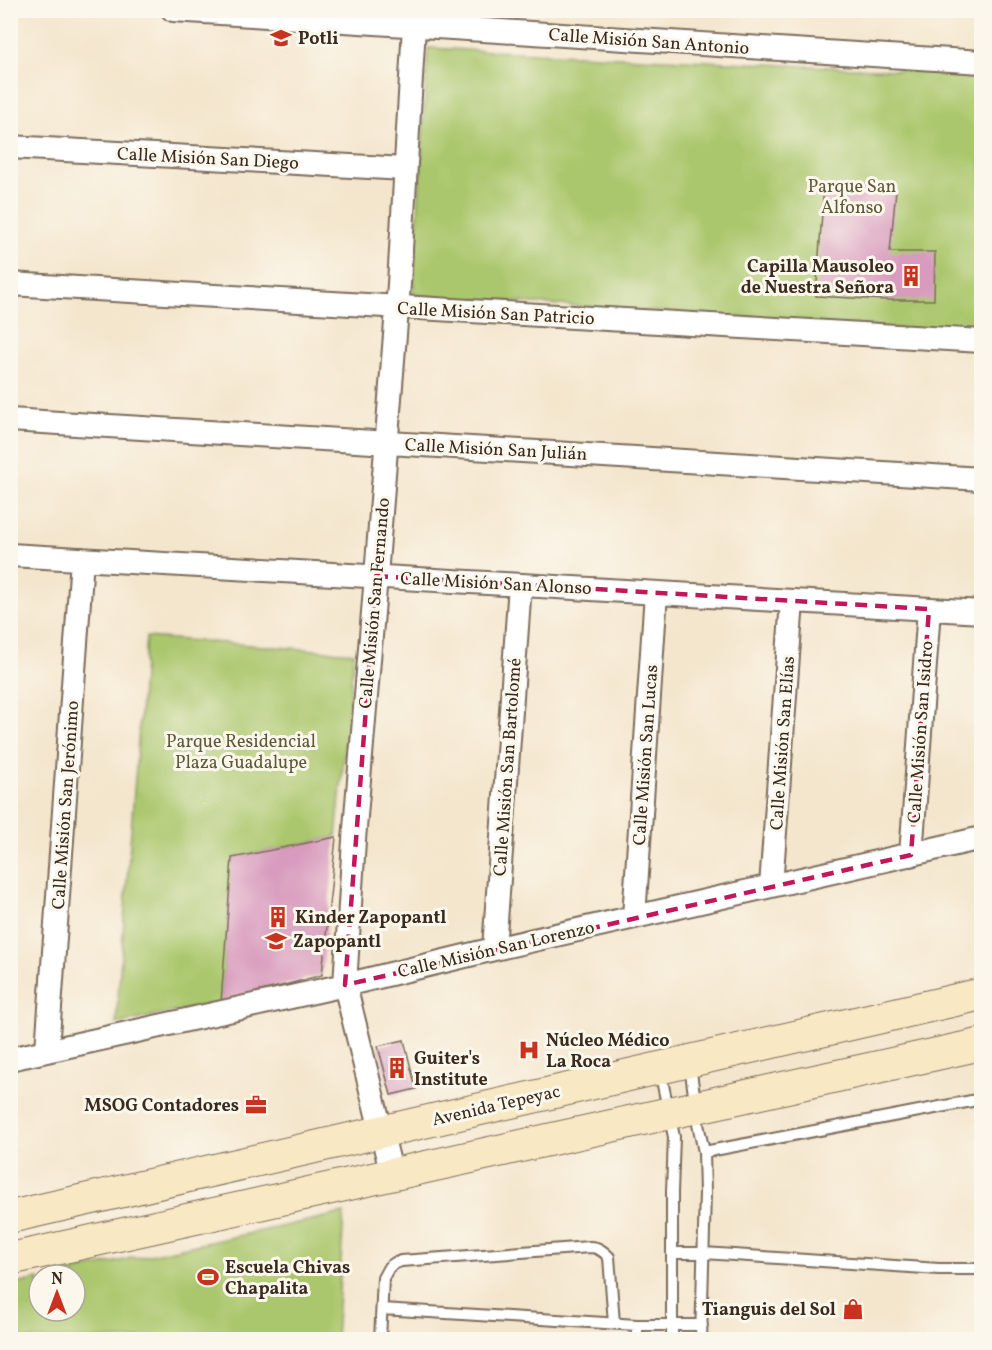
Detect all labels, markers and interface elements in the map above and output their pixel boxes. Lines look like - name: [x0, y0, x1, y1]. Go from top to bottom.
- street label: Calle Misión San Antonio: [548, 23, 750, 62]
- school or university icon: Potli: [269, 26, 293, 50]
- place label: Potli: [298, 27, 339, 52]
- street label: Calle Misión San Diego: [116, 142, 299, 177]
- park label: Parque San Alfonso: [808, 175, 897, 221]
- place label: Capilla Mausoleo de Nuestra Señora: [741, 255, 894, 301]
- building icon: Capilla Mausoleo de Nuestra Señora: [899, 264, 923, 288]
- street label: Calle Misión San Patricio: [397, 297, 595, 332]
- street label: Calle Misión San Julián: [404, 433, 588, 468]
- street label: Calle Misión San Fernando: [354, 497, 397, 710]
- street label: Calle Misión San Alonso: [400, 567, 592, 602]
- street label: Calle Misión San Isidro: [903, 640, 940, 824]
- street label: Calle Misión San Elías: [765, 655, 802, 831]
- street label: Calle Misión San Bartolomé: [488, 657, 529, 877]
- street label: Calle Misión San Lucas: [628, 664, 665, 846]
- street label: Calle Misión San Jerónimo: [47, 700, 86, 910]
- park label: Parque Residencial Plaza Guadalupe: [166, 730, 316, 776]
- building icon: Kinder Zapopantl: [266, 905, 290, 929]
- place label: Kinder Zapopantl: [295, 906, 446, 931]
- street label: Calle Misión San Lorenzo: [396, 916, 597, 985]
- school or university icon: Zapopantl: [264, 929, 288, 953]
- place label: Zapopantl: [293, 930, 381, 955]
- place label: Núcleo Médico La Roca: [546, 1029, 669, 1075]
- hospital icon: Núcleo Médico La Roca: [517, 1038, 541, 1062]
- place label: Guiter's Institute: [414, 1047, 488, 1093]
- building icon: Guiter's Institute: [385, 1056, 409, 1080]
- street label: Avenida Tepeyac: [430, 1080, 563, 1133]
- office icon: MSOG Contadores: [244, 1093, 268, 1117]
- place label: MSOG Contadores: [84, 1094, 239, 1119]
- place label: Escuela Chivas Chapalita: [225, 1256, 350, 1302]
- north arrow: [27, 1263, 87, 1323]
- sports icon: Escuela Chivas Chapalita: [196, 1265, 220, 1289]
- text: N: [51, 1269, 63, 1291]
- shop icon: Tianguis del Sol: [841, 1297, 865, 1321]
- place label: Tianguis del Sol: [702, 1298, 836, 1323]

